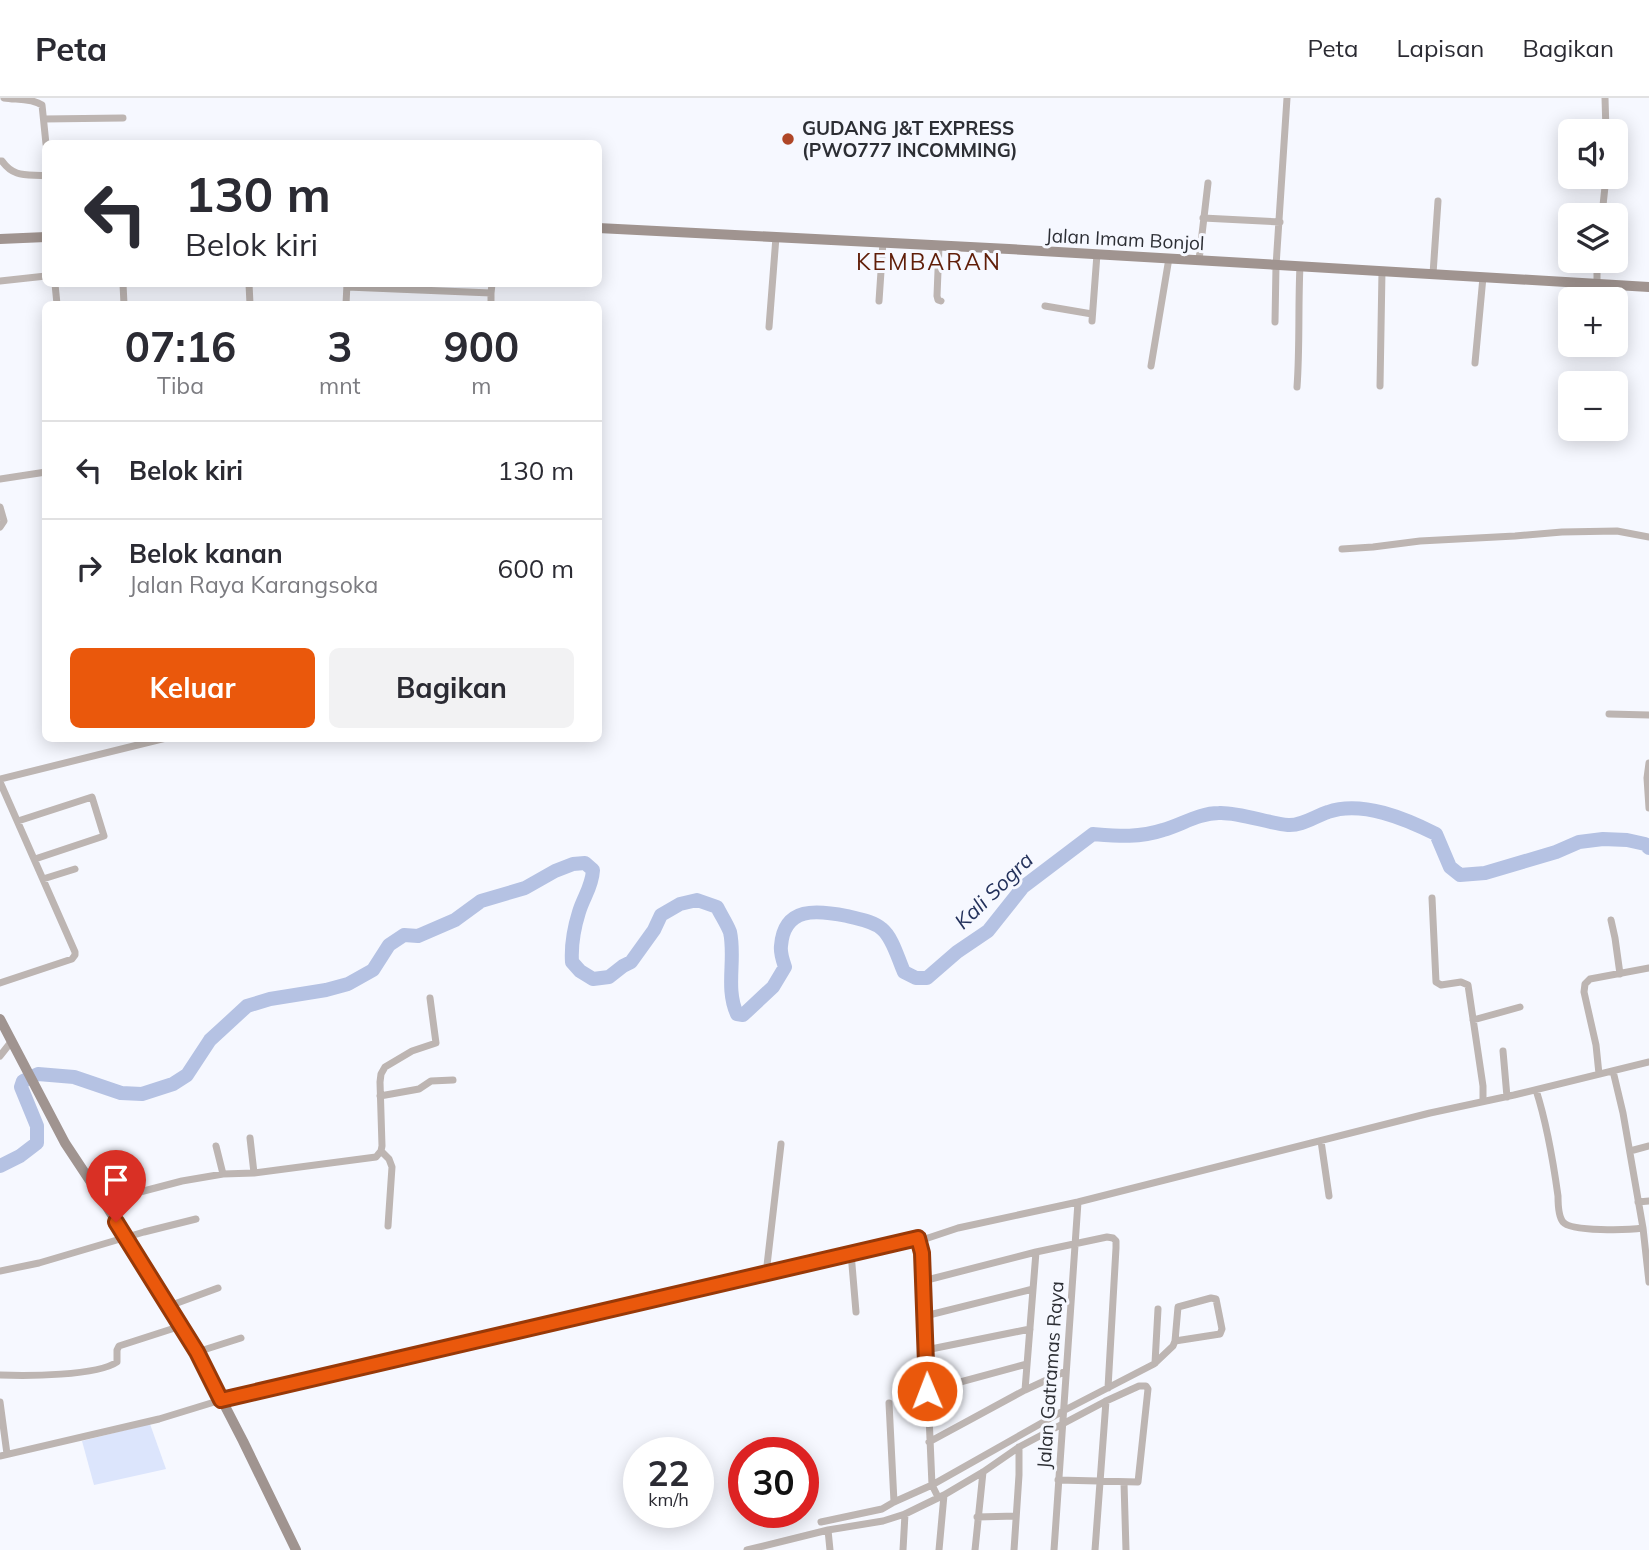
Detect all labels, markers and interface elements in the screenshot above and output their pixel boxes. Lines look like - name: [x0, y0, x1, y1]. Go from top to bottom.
- text: Peta: [35, 28, 107, 69]
- text: Peta: [1307, 33, 1358, 63]
- text: Lapisan: [1396, 33, 1484, 63]
- text: Bagikan: [1522, 33, 1614, 63]
- place label: GUDANG J&T EXPRESS (PWO777 INCOMMING): [802, 116, 1018, 162]
- map controls: [1558, 119, 1628, 441]
- button: sound: [1558, 119, 1628, 189]
- marker: GUDANG J&T EXPRESS (PWO777 INCOMMING): [780, 131, 796, 147]
- text: 130 m: [185, 163, 331, 224]
- icon: left: [70, 168, 161, 259]
- button: layers: [1558, 203, 1628, 273]
- street label: Jalan Imam Bonjol: [1045, 223, 1205, 255]
- text: Belok kiri: [185, 224, 318, 264]
- district label: KEMBARAN: [856, 247, 1002, 276]
- button: +: [1558, 287, 1628, 357]
- text: 07:16: [125, 320, 236, 373]
- text: 3: [327, 320, 352, 373]
- text: 900: [444, 320, 519, 373]
- text: Tiba: [157, 371, 204, 400]
- text: mnt: [319, 371, 361, 400]
- text: m: [471, 371, 491, 400]
- button: −: [1558, 371, 1628, 441]
- icon: left: [70, 451, 108, 489]
- text: Belok kiri: [129, 454, 243, 487]
- text: 130 m: [498, 454, 574, 487]
- text: Belok kanan: [129, 537, 283, 570]
- icon: right: [70, 549, 108, 587]
- text: 600 m: [498, 552, 574, 585]
- text: Jalan Raya Karangsoka: [129, 570, 378, 599]
- button: Keluar: [70, 648, 315, 728]
- button: Bagikan: [329, 648, 574, 728]
- water label: Kali Sogra: [949, 846, 1038, 934]
- pin: [86, 1150, 146, 1222]
- icon: arrive: [97, 1161, 135, 1199]
- street label: Jalan Gatramas Raya: [1031, 1280, 1069, 1470]
- position arrow: [890, 1354, 964, 1428]
- speed limit sign: 30: [728, 1437, 819, 1528]
- text: 22: [647, 1451, 690, 1495]
- text: km/h: [648, 1488, 689, 1511]

